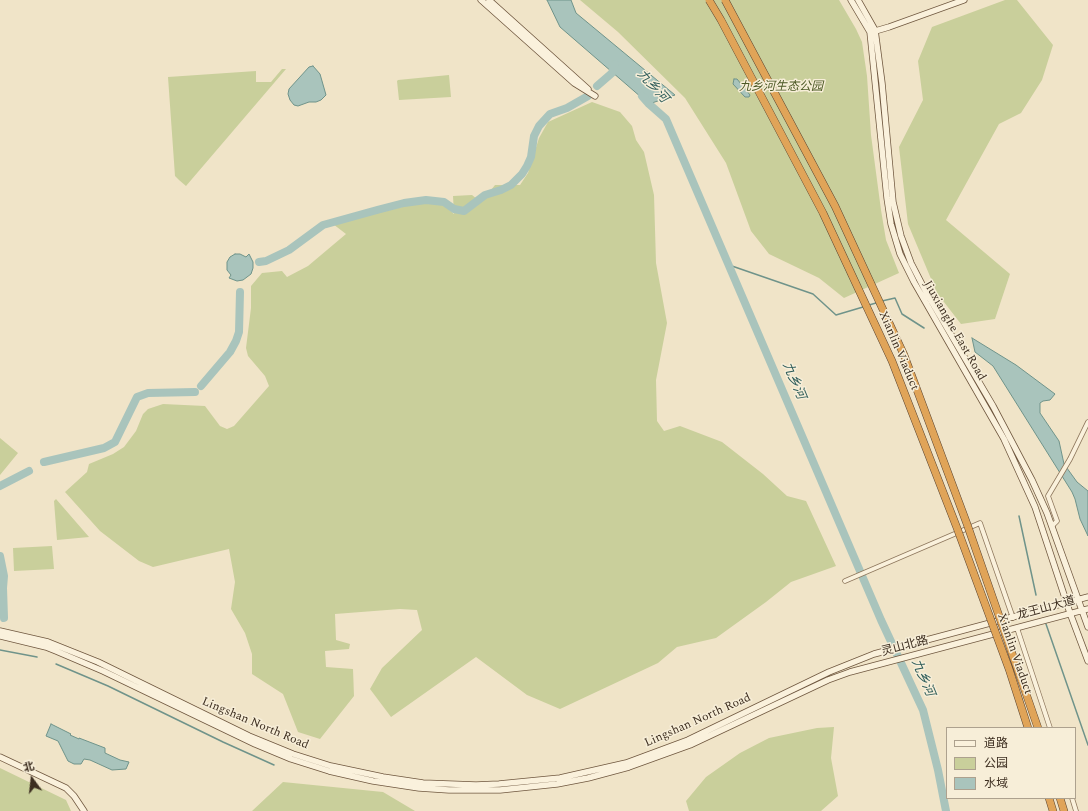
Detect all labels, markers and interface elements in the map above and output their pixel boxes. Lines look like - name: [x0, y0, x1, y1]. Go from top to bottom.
- water label: 九乡河: [633, 67, 671, 107]
- park label: 九乡河生态公园: [739, 81, 823, 95]
- street label: Jiuxianghe East Road: [920, 279, 988, 383]
- street label: Xianlin Viaduct: [875, 309, 921, 393]
- water label: 九乡河: [778, 360, 808, 402]
- street label: 龙王山大道: [1015, 594, 1077, 624]
- street label: Xianlin Viaduct: [993, 612, 1035, 696]
- street label: 灵山北路: [880, 634, 930, 660]
- water label: 九乡河: [907, 657, 937, 699]
- street label: Lingshan North Road: [643, 691, 753, 751]
- street label: Lingshan North Road: [199, 695, 311, 753]
- legend: [946, 727, 1076, 799]
- text: 道路: [984, 734, 1008, 753]
- text: 公园: [984, 754, 1008, 773]
- text: 北: [21, 757, 36, 777]
- north arrow: [12, 759, 52, 799]
- text: 水域: [984, 774, 1008, 793]

